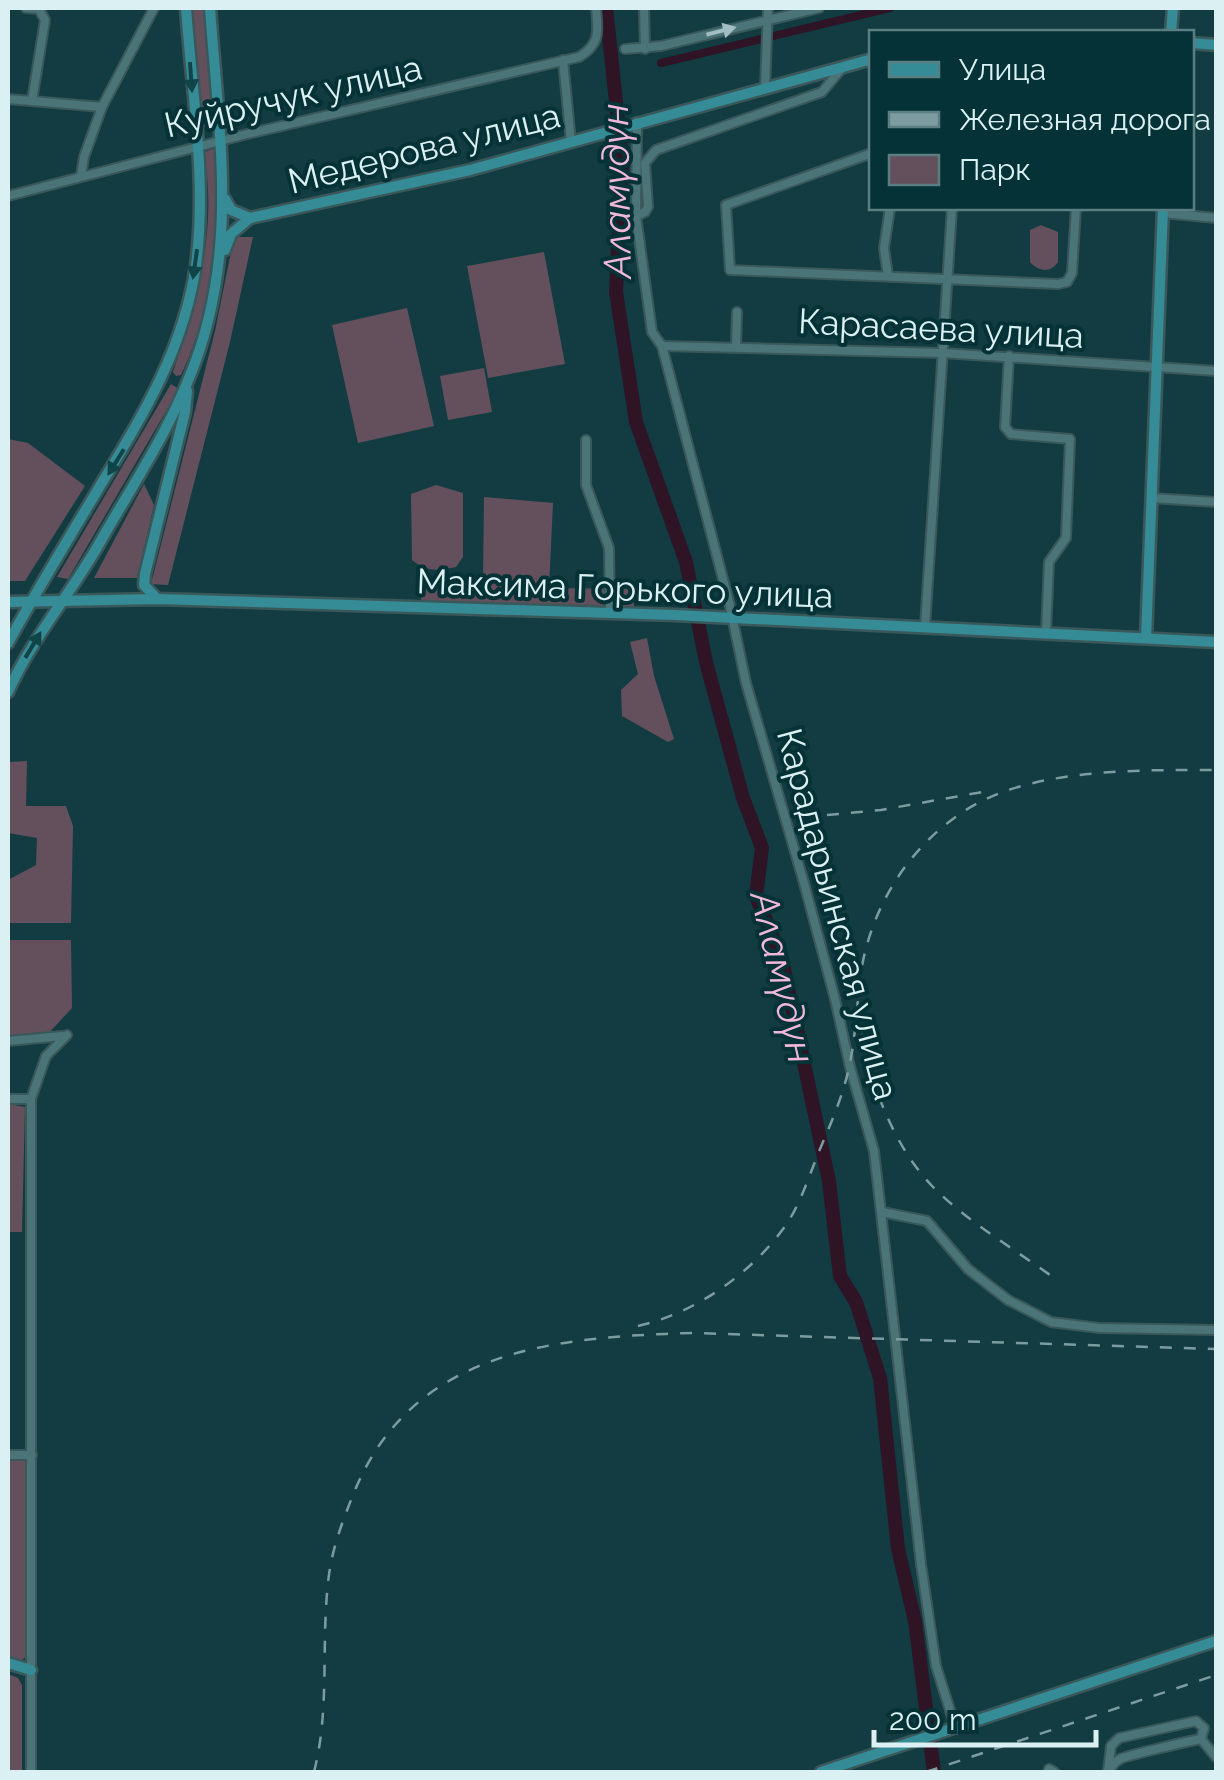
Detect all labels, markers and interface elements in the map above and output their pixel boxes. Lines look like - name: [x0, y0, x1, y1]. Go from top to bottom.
- one-way arrow: [706, 23, 737, 39]
- legend: [869, 30, 1194, 210]
- street label: Куйручук улица: [160, 46, 426, 146]
- text: Улица: [959, 52, 1046, 87]
- one-way arrow: [184, 61, 200, 93]
- street label: Медерова улица: [284, 94, 564, 202]
- text: Железная дорога: [959, 102, 1211, 137]
- water label: Аламүдүн: [592, 103, 640, 281]
- text: Парк: [959, 152, 1031, 187]
- one-way arrow: [187, 248, 203, 280]
- street label: Карасаева улица: [797, 300, 1085, 356]
- one-way arrow: [107, 448, 125, 475]
- street label: Максима Горького улица: [416, 560, 834, 616]
- one-way arrow: [24, 631, 41, 659]
- street label: Карадарьинская улица: [769, 724, 907, 1104]
- water label: Аламүдүн: [741, 885, 825, 1067]
- scale bar: [874, 1685, 1096, 1747]
- text: 200 m: [889, 1702, 977, 1737]

